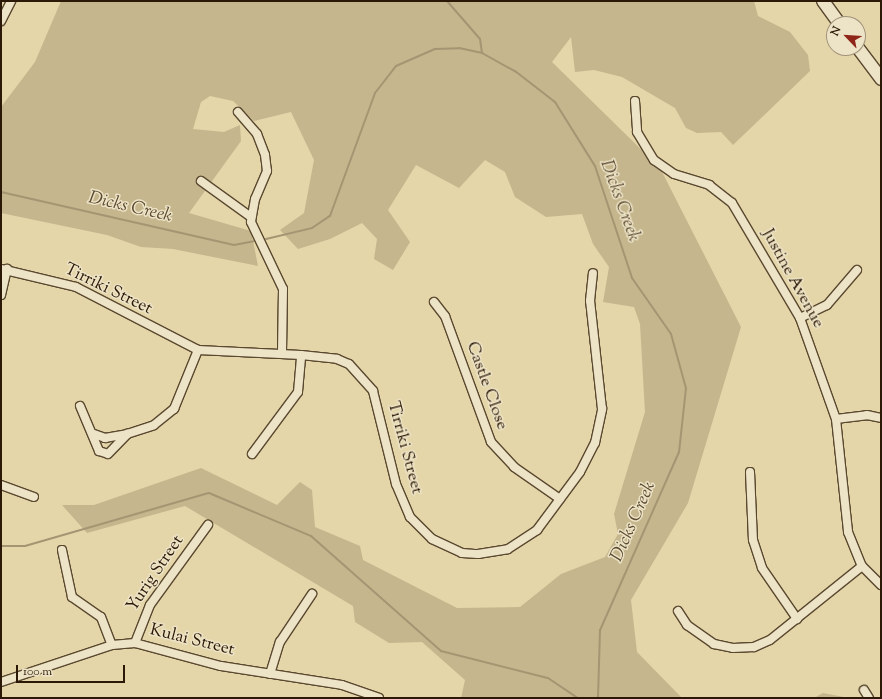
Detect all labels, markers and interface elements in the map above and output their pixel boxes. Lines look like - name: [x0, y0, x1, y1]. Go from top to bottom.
- north arrow: [826, 16, 866, 56]
- text: N: [827, 24, 845, 39]
- water label: Dicks Creek: [594, 157, 644, 245]
- water label: Dicks Creek: [86, 188, 174, 228]
- street label: Justine Avenue: [756, 226, 828, 332]
- street label: Tirriki Street: [61, 260, 155, 320]
- street label: Castle Close: [461, 339, 511, 433]
- street label: Tirriki Street: [382, 399, 426, 497]
- water label: Dicks Creek: [607, 479, 661, 565]
- street label: Yurig Street: [123, 532, 189, 616]
- street label: Kulai Street: [148, 621, 236, 661]
- scale bar: [18, 657, 127, 683]
- text: 100 m: [23, 663, 52, 681]

